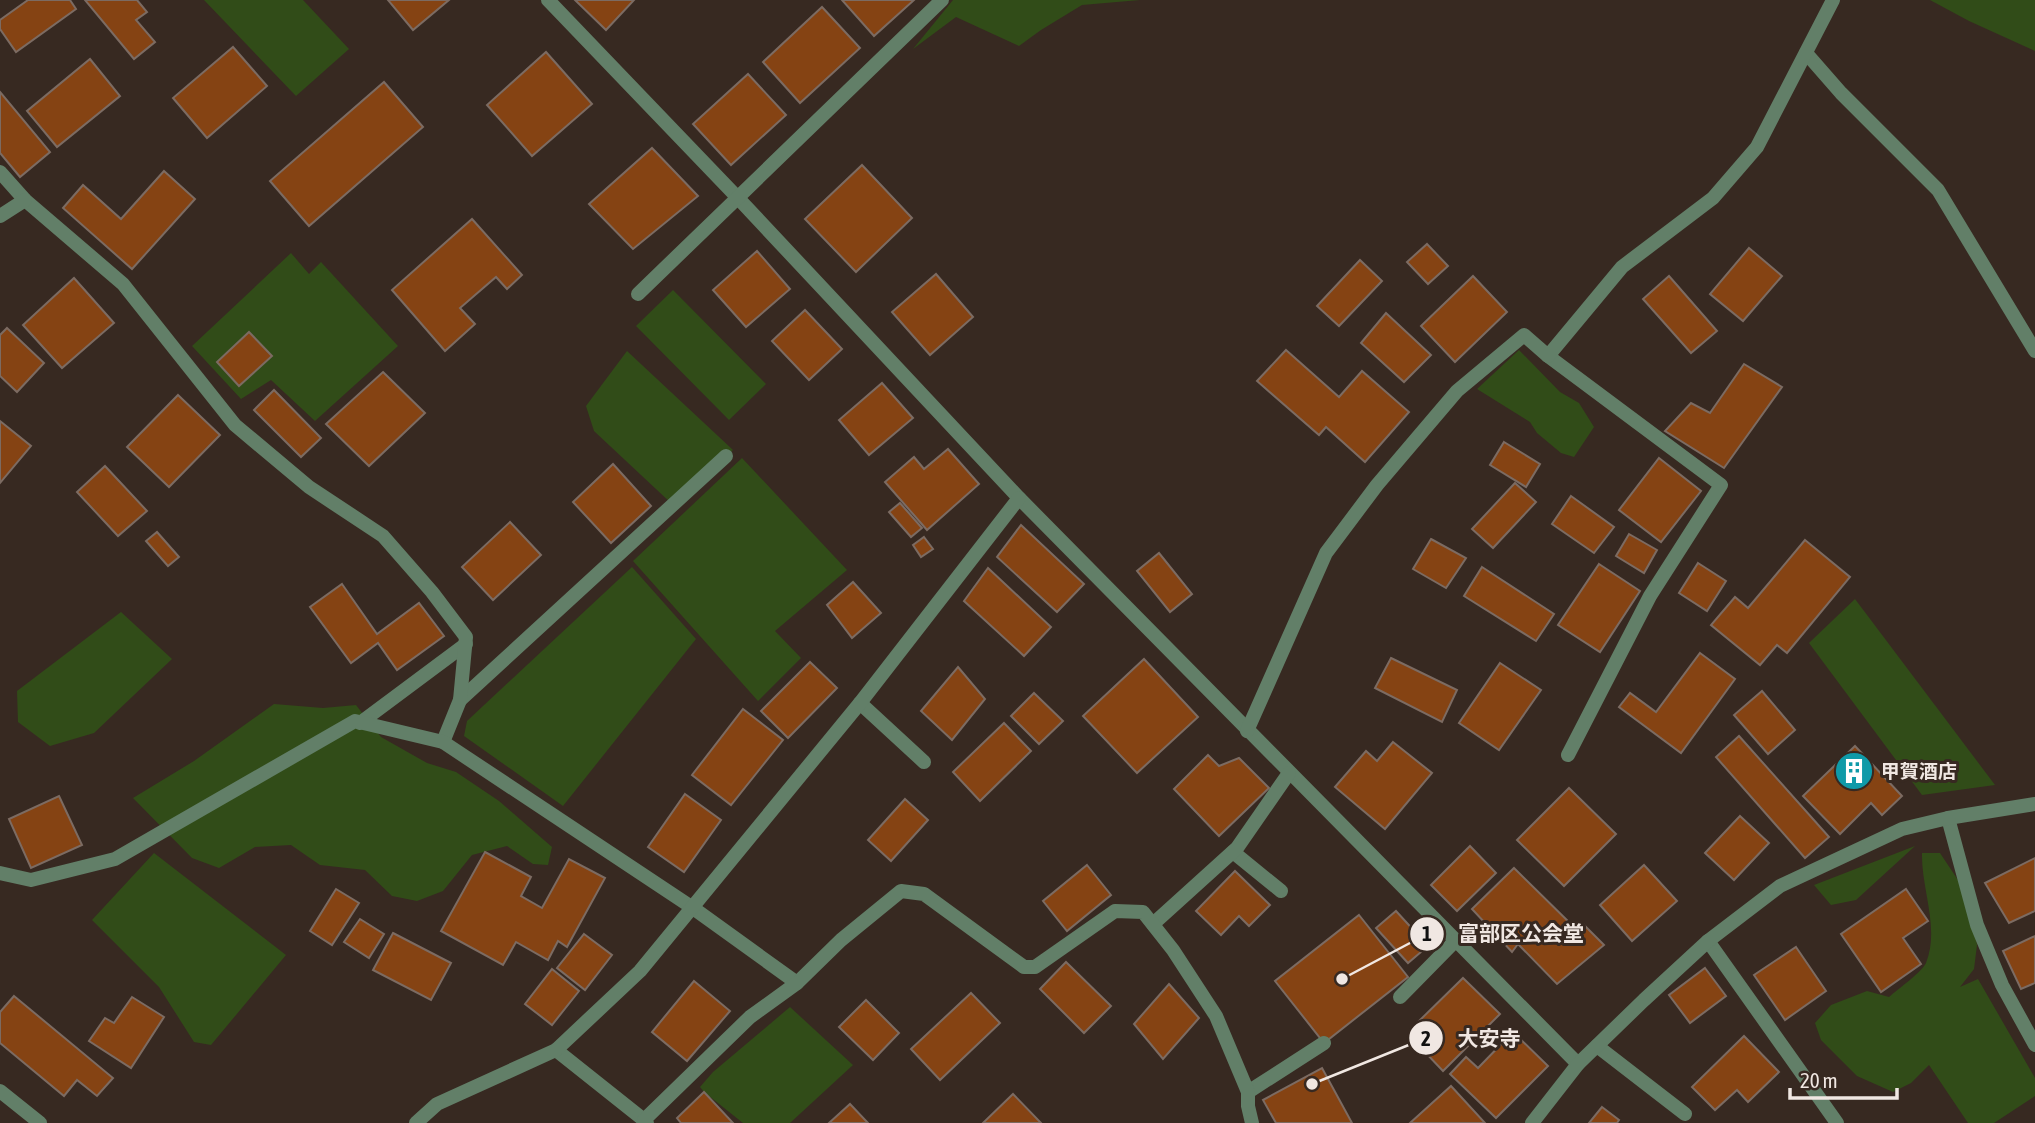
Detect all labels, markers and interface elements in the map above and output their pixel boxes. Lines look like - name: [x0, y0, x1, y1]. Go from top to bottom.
- building icon: 甲賀酒店: [1833, 750, 1875, 792]
- place label: 甲賀酒店: [1881, 760, 1957, 782]
- callout: 富部区公会堂: [1409, 913, 1598, 955]
- text: 1: [1422, 921, 1432, 945]
- text: 富部区公会堂: [1458, 921, 1584, 945]
- callout: 大安寺: [1408, 1017, 1534, 1059]
- text: 2: [1421, 1026, 1431, 1050]
- text: 大安寺: [1458, 1026, 1521, 1050]
- scale bar: [1790, 1056, 1897, 1100]
- text: 20 m: [1800, 1068, 1838, 1092]

